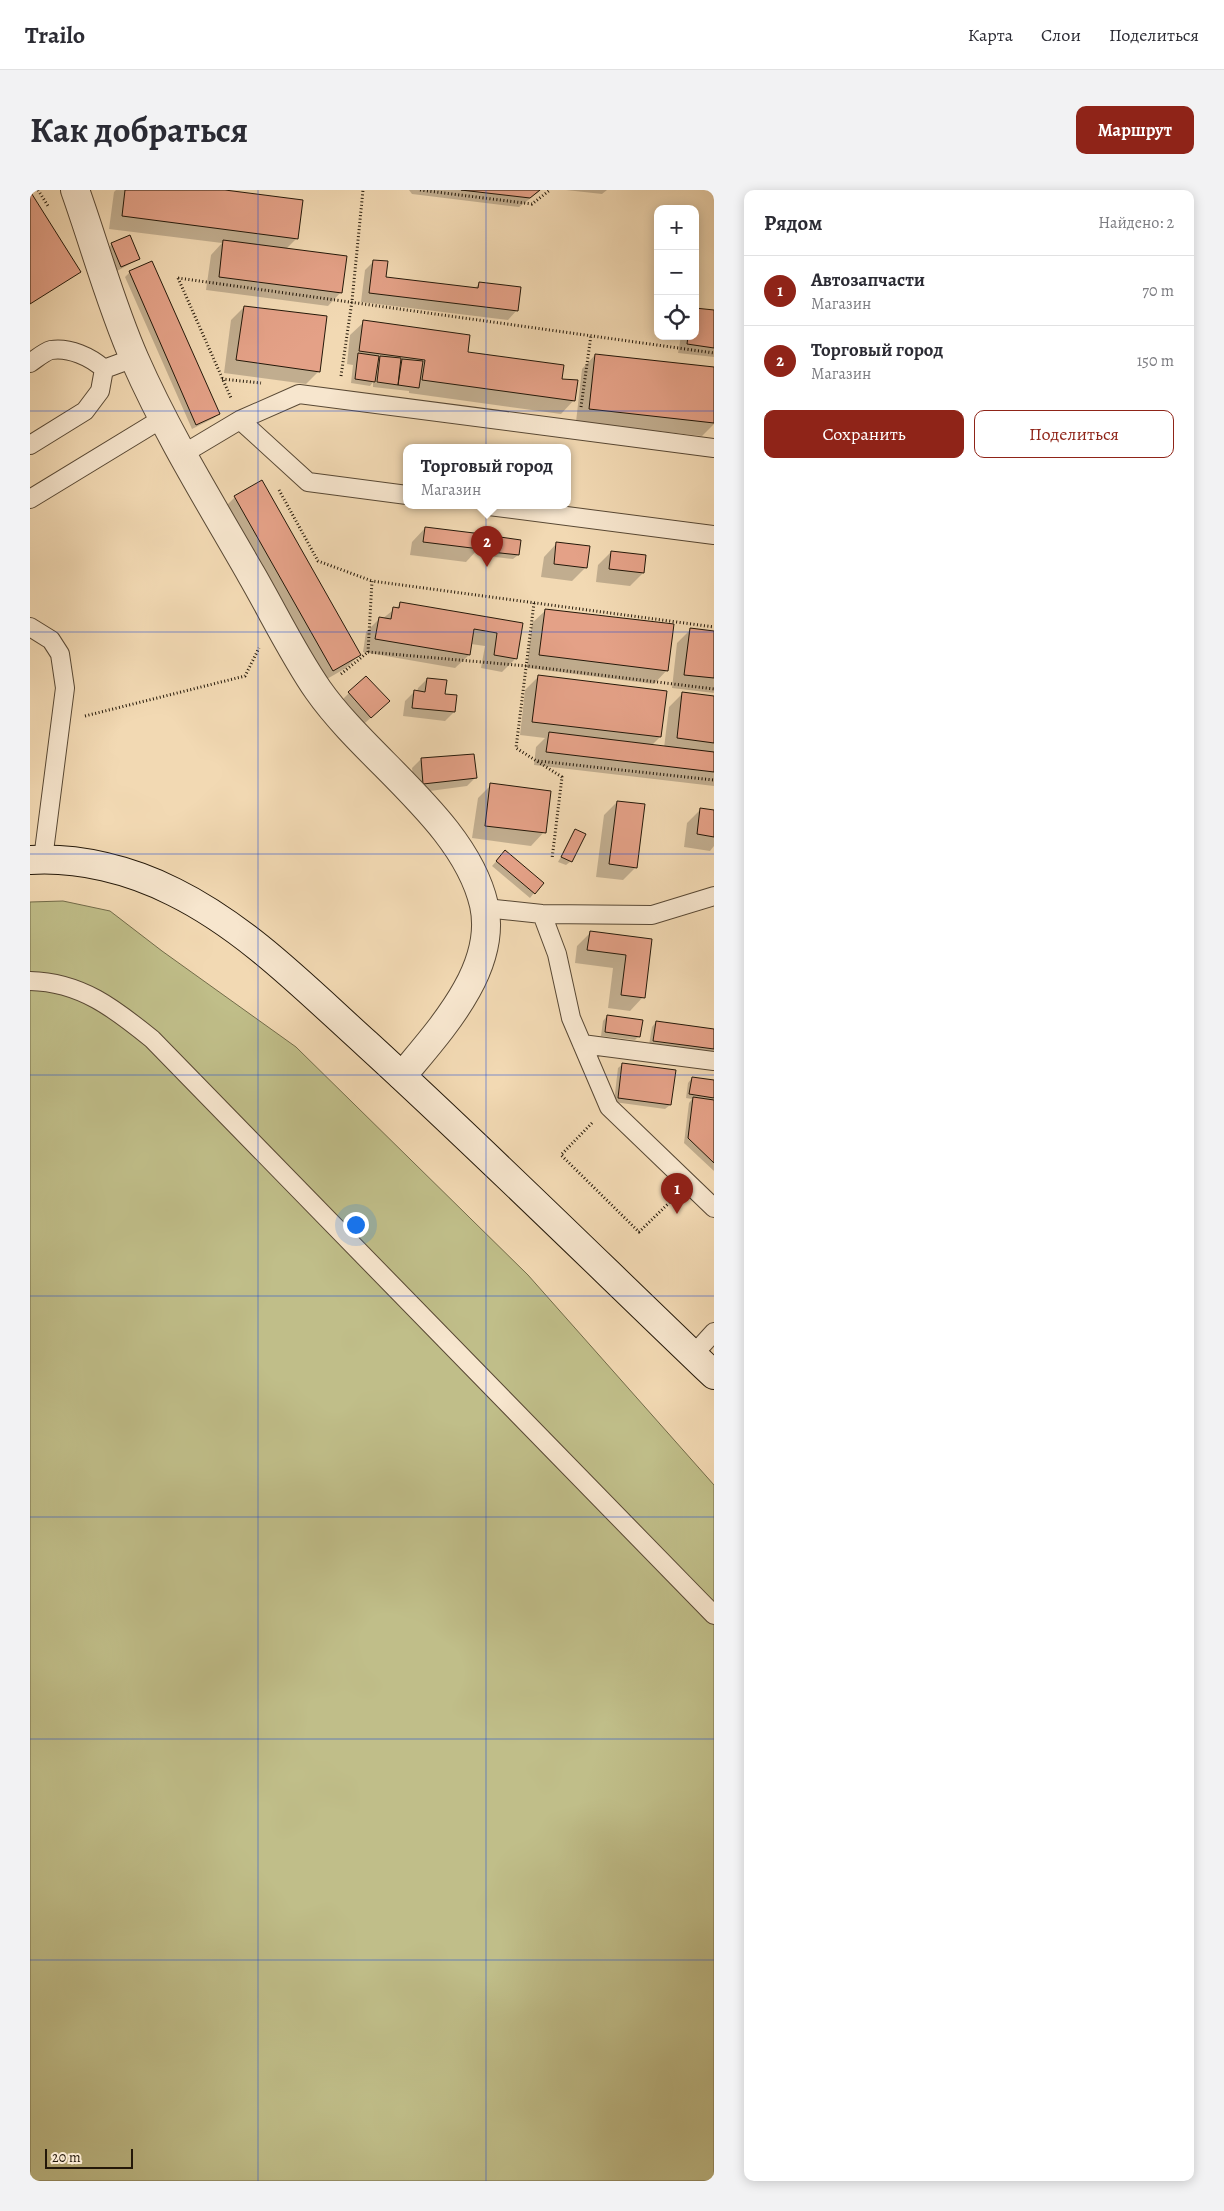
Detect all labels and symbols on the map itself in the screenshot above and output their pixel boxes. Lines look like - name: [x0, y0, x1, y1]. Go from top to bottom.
- pin: 2: [471, 526, 503, 567]
- pin: 1: [661, 1173, 693, 1214]
- your location: [343, 1212, 369, 1238]
- scale bar: [45, 2146, 132, 2169]

